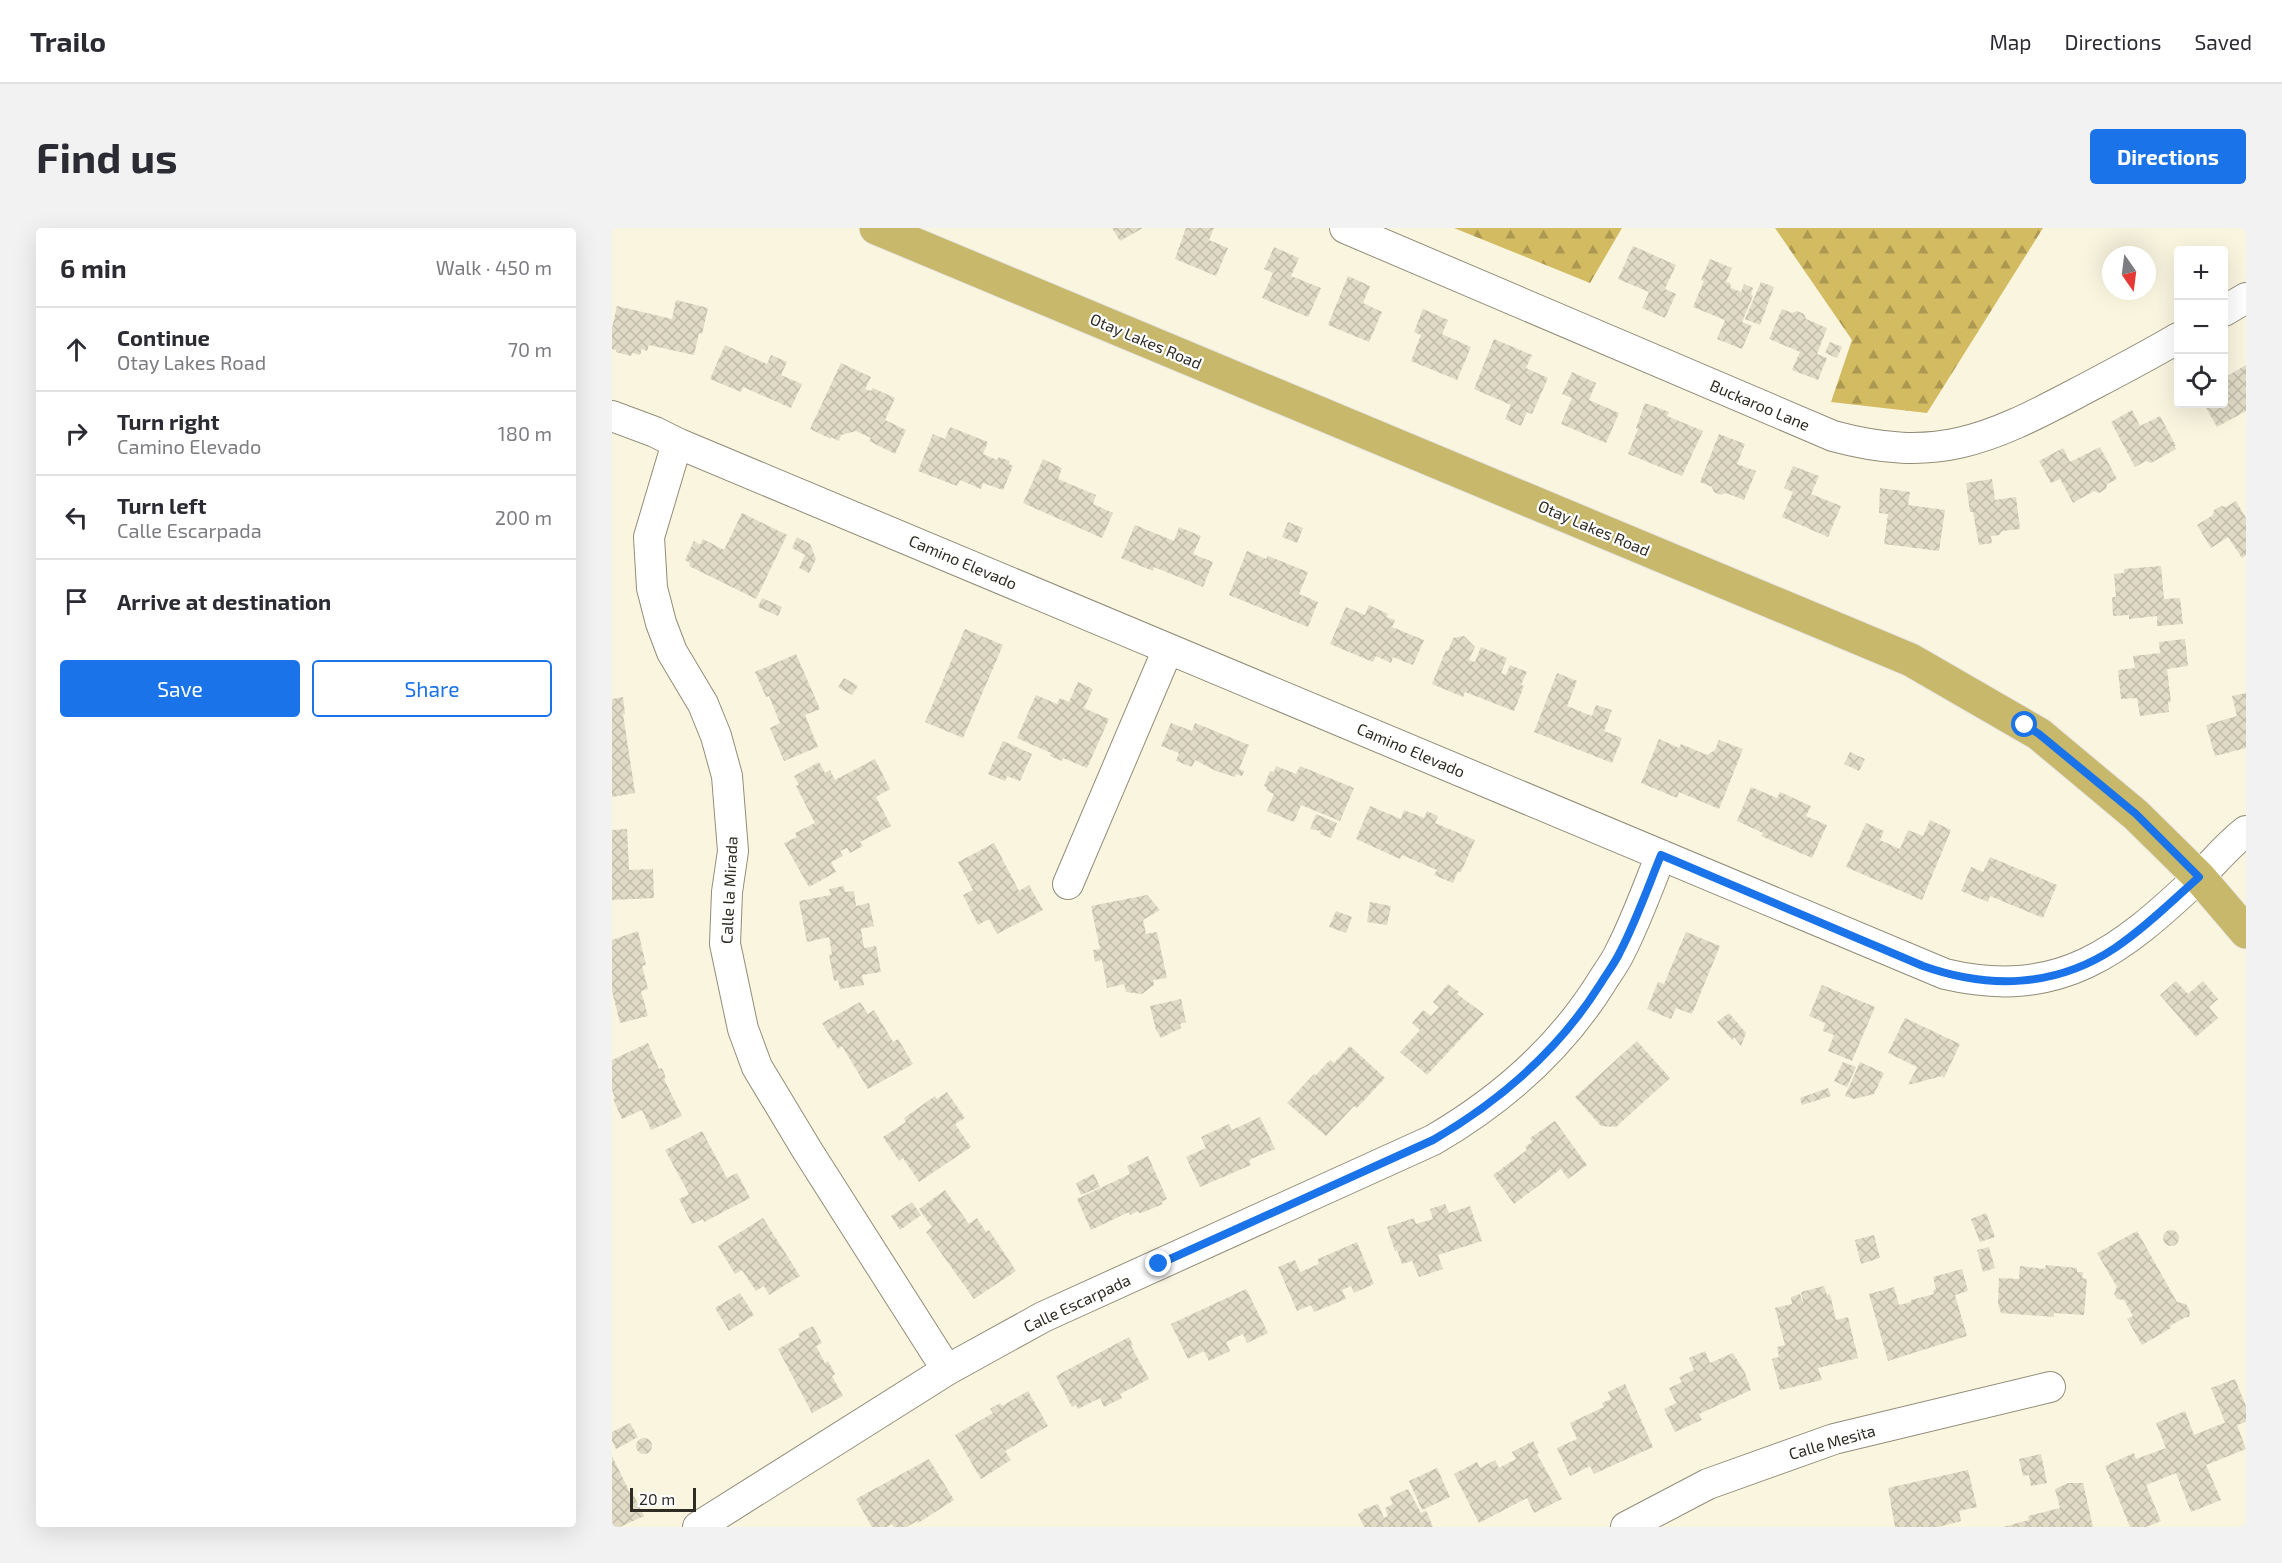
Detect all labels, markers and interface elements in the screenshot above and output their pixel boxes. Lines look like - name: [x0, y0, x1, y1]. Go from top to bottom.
- text: Trailo: [30, 24, 106, 58]
- text: Map: [1989, 29, 2032, 54]
- text: Directions: [2065, 29, 2161, 54]
- text: Saved: [2194, 29, 2252, 54]
- button: Directions: [2090, 129, 2246, 184]
- text: Find us: [36, 131, 178, 181]
- north arrow: [2102, 246, 2156, 300]
- map controls: [2174, 246, 2228, 408]
- button: +: [2174, 246, 2228, 300]
- text: 6 min: [60, 252, 127, 283]
- text: Walk · 450 m: [436, 255, 552, 279]
- button: −: [2174, 300, 2228, 354]
- street label: Otay Lakes Road: [1088, 308, 1205, 373]
- text: Continue: [117, 324, 210, 350]
- icon: ahead: [60, 333, 93, 366]
- text: 70 m: [508, 337, 552, 361]
- text: Otay Lakes Road: [117, 350, 266, 374]
- button: locate: [2174, 354, 2228, 408]
- street label: Buckaroo Lane: [1707, 375, 1813, 434]
- text: Turn right: [117, 408, 219, 434]
- icon: right: [60, 417, 93, 450]
- text: 180 m: [498, 421, 552, 445]
- text: Camino Elevado: [117, 434, 261, 458]
- text: Turn left: [117, 492, 206, 518]
- street label: Otay Lakes Road: [1536, 495, 1653, 560]
- icon: left: [60, 501, 93, 534]
- text: 200 m: [495, 505, 552, 529]
- text: Calle Escarpada: [117, 518, 262, 542]
- street label: Camino Elevado: [906, 530, 1020, 593]
- icon: arrive: [60, 585, 93, 618]
- text: Arrive at destination: [117, 588, 331, 614]
- button: Save: [60, 660, 300, 717]
- button: Share: [312, 660, 552, 717]
- route start: [2011, 711, 2037, 737]
- street label: Camino Elevado: [1354, 718, 1468, 781]
- street label: Calle la Mirada: [716, 836, 741, 944]
- route end: [1145, 1250, 1171, 1276]
- street label: Calle Escarpada: [1020, 1269, 1133, 1336]
- street label: Calle Mesita: [1786, 1420, 1877, 1463]
- scale bar: [630, 1485, 696, 1512]
- text: 20 m: [639, 1489, 675, 1508]

